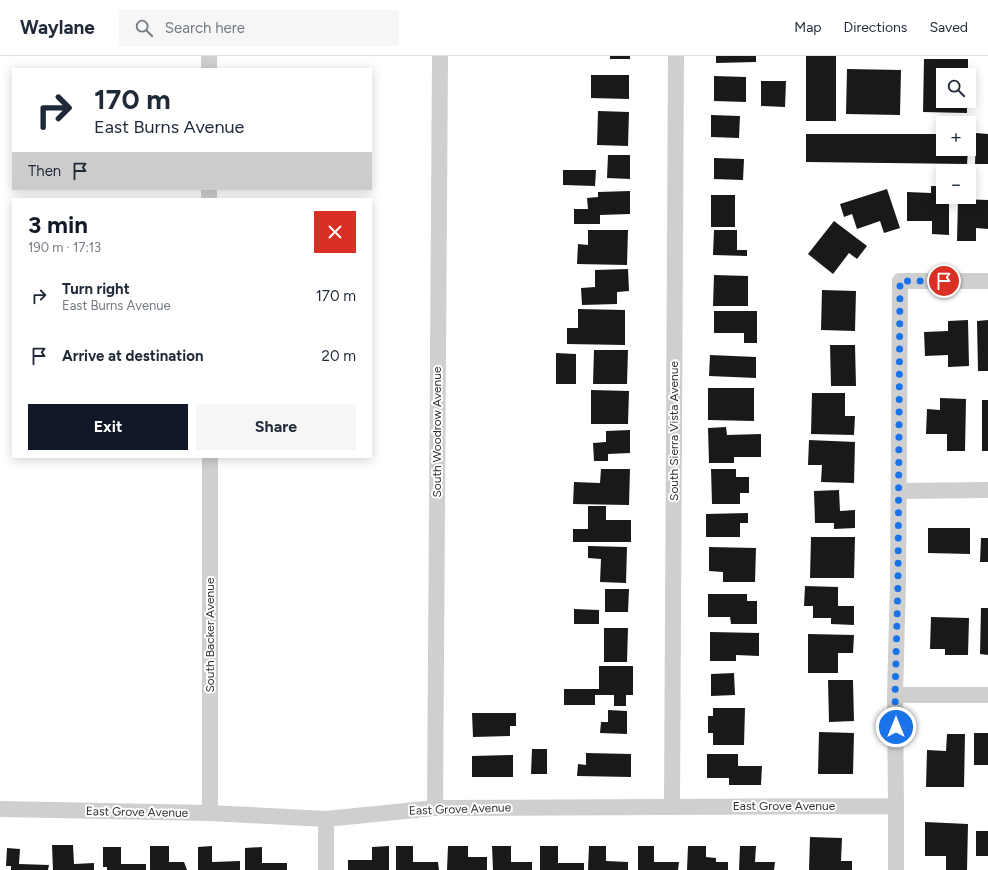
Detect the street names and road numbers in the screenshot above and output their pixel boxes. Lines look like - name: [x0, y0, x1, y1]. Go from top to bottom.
- street label: South Sierra Vista Avenue: [667, 361, 681, 501]
- street label: South Woodrow Avenue: [430, 366, 444, 498]
- street label: South Backer Avenue: [203, 577, 217, 693]
- street label: East Grove Avenue: [733, 799, 836, 813]
- street label: East Grove Avenue: [409, 800, 512, 818]
- street label: East Grove Avenue: [86, 804, 189, 820]

